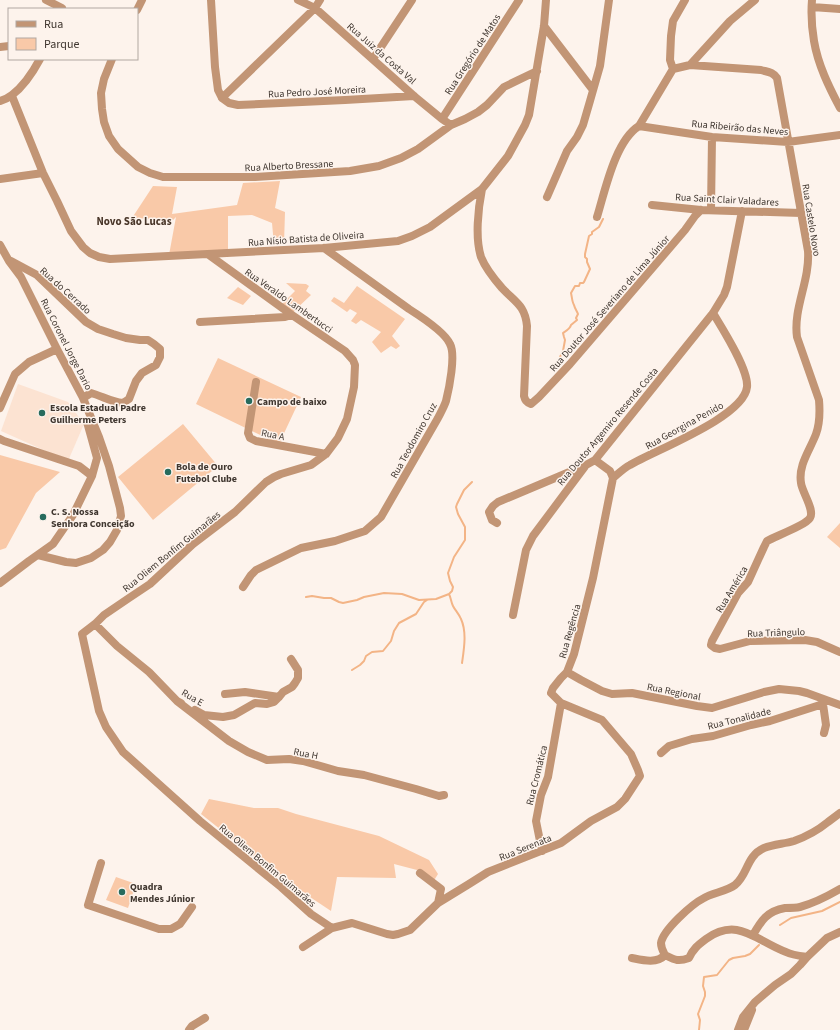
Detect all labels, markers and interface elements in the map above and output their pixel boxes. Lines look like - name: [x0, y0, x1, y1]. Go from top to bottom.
- legend: [8, 8, 138, 60]
- street label: Rua Gregório de Matos: [441, 11, 504, 98]
- text: Rua: [44, 16, 63, 33]
- street label: Rua Juiz da Costa Val: [344, 20, 419, 88]
- text: Parque: [44, 36, 80, 53]
- street label: Rua Pedro José Moreira: [268, 82, 366, 102]
- street label: Rua Ribeirão das Neves: [691, 117, 789, 139]
- street label: Rua Alberto Bressane: [244, 157, 334, 175]
- street label: Rua Castelo Novo: [798, 183, 824, 257]
- street label: Rua Saint Clair Valadares: [675, 190, 779, 210]
- district label: Novo São Lucas: [96, 214, 172, 229]
- street label: Rua Nísio Batista de Oliveira: [247, 228, 365, 250]
- street label: Rua Doutor José Severiano de Lima Júnior: [547, 232, 673, 375]
- street label: Rua do Cerrado: [37, 264, 94, 318]
- street label: Rua Veraldo Lambertucci: [242, 265, 335, 336]
- street label: Rua Coronel Jorge Dario: [37, 296, 95, 393]
- street label: Rua Doutor Argemiro Resende Costa: [554, 364, 662, 489]
- place label: Campo de baixo: [257, 395, 327, 409]
- marker: Campo de baixo: [244, 396, 254, 406]
- street label: Rua Georgina Penido: [643, 399, 726, 453]
- street label: Rua Teodomiro Cruz: [387, 400, 441, 481]
- place label: Escola Estadual Padre Guilherme Peters: [50, 401, 146, 427]
- marker: Escola Estadual Padre Guilherme Peters: [37, 408, 47, 418]
- street label: Rua A: [260, 426, 286, 444]
- place label: Bola de Ouro Futebol Clube: [176, 460, 237, 486]
- marker: Bola de Ouro Futebol Clube: [163, 467, 173, 477]
- place label: C. S. Nossa Senhora Conceição: [51, 505, 135, 531]
- street label: Rua Oliem Bonfim Guimarães: [120, 508, 224, 596]
- marker: C. S. Nossa Senhora Conceição: [38, 512, 48, 522]
- street label: Rua América: [712, 564, 751, 616]
- street label: Rua Regência: [556, 602, 584, 660]
- street label: Rua Triângulo: [747, 625, 805, 641]
- street label: Rua Regional: [646, 680, 702, 704]
- street label: Rua E: [179, 686, 206, 710]
- street label: Rua Tonalidade: [706, 704, 772, 734]
- street label: Rua Cromática: [523, 744, 551, 807]
- street label: Rua H: [292, 745, 319, 763]
- street label: Rua Oliem Bonfim Guimarães: [216, 821, 319, 910]
- street label: Rua Serenata: [497, 831, 554, 865]
- place label: Quadra Mendes Júnior: [130, 880, 195, 906]
- marker: Quadra Mendes Júnior: [117, 887, 127, 897]

